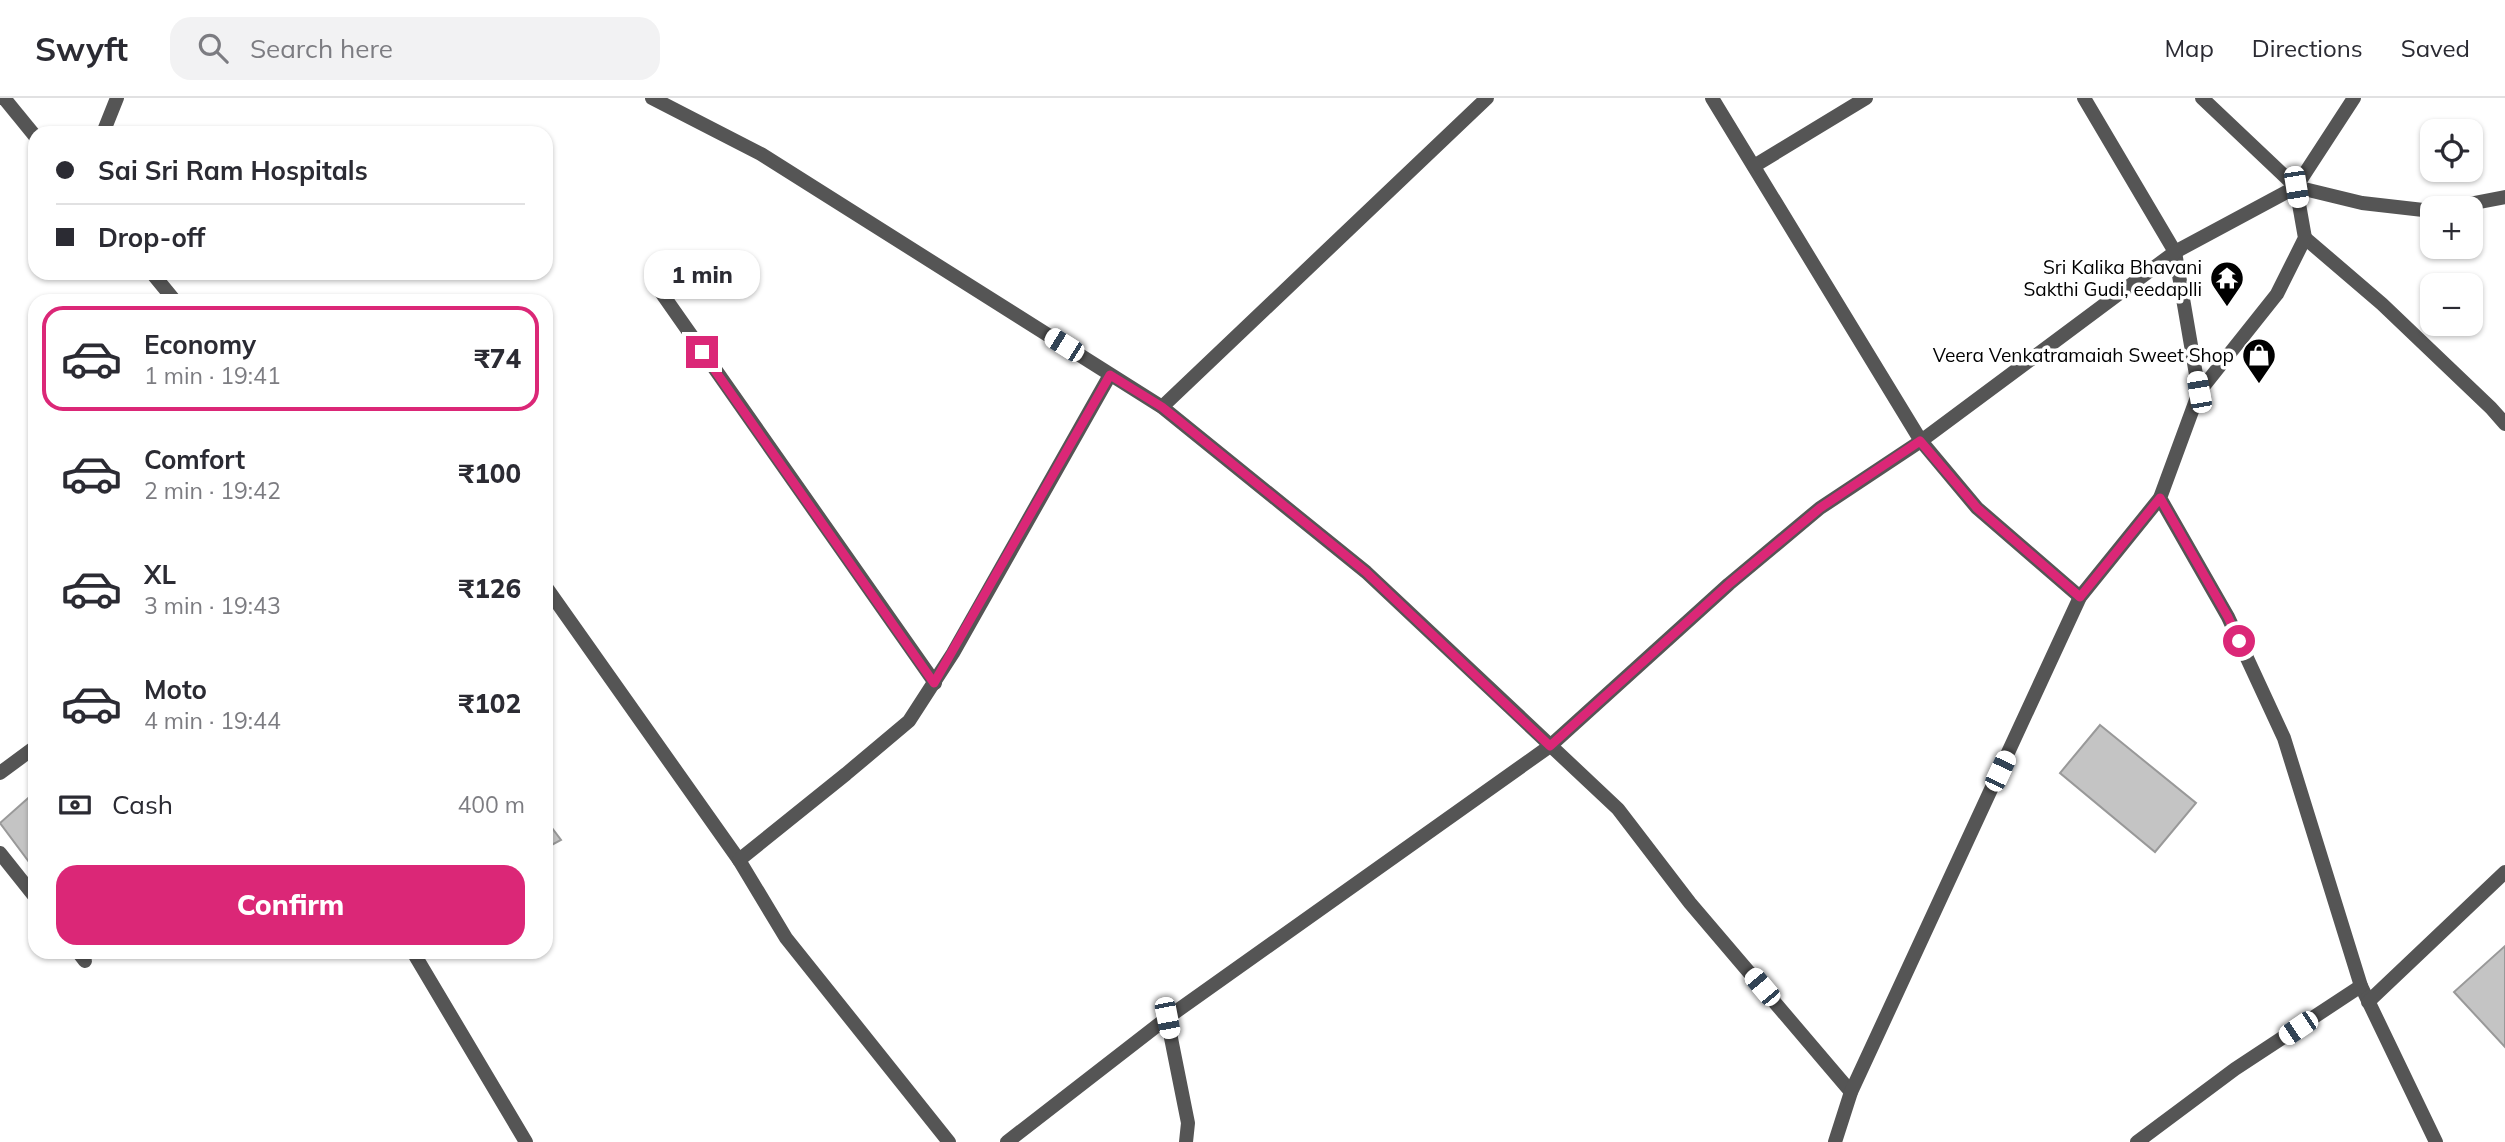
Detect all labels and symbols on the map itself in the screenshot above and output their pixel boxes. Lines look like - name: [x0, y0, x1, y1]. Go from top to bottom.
- car: [2283, 165, 2310, 209]
- callout: 1 min: [644, 250, 760, 300]
- place label: Sri Kalika Bhavani Sakthi Gudi, eedaplli: [2023, 255, 2202, 301]
- temple icon: Sri Kalika Bhavani Sakthi Gudi, eedaplli: [2208, 259, 2246, 308]
- car: [1041, 325, 1088, 365]
- route end: [686, 336, 718, 368]
- shop icon: Veera Venkatramaiah Sweet Shop: [2240, 336, 2278, 385]
- place label: Veera Venkatramaiah Sweet Shop: [1933, 343, 2234, 367]
- car: [2186, 369, 2213, 415]
- route start: [2223, 625, 2255, 657]
- car: [1982, 748, 2019, 794]
- car: [1741, 964, 1784, 1010]
- car: [1153, 995, 1182, 1041]
- car: [2275, 1008, 2322, 1048]

